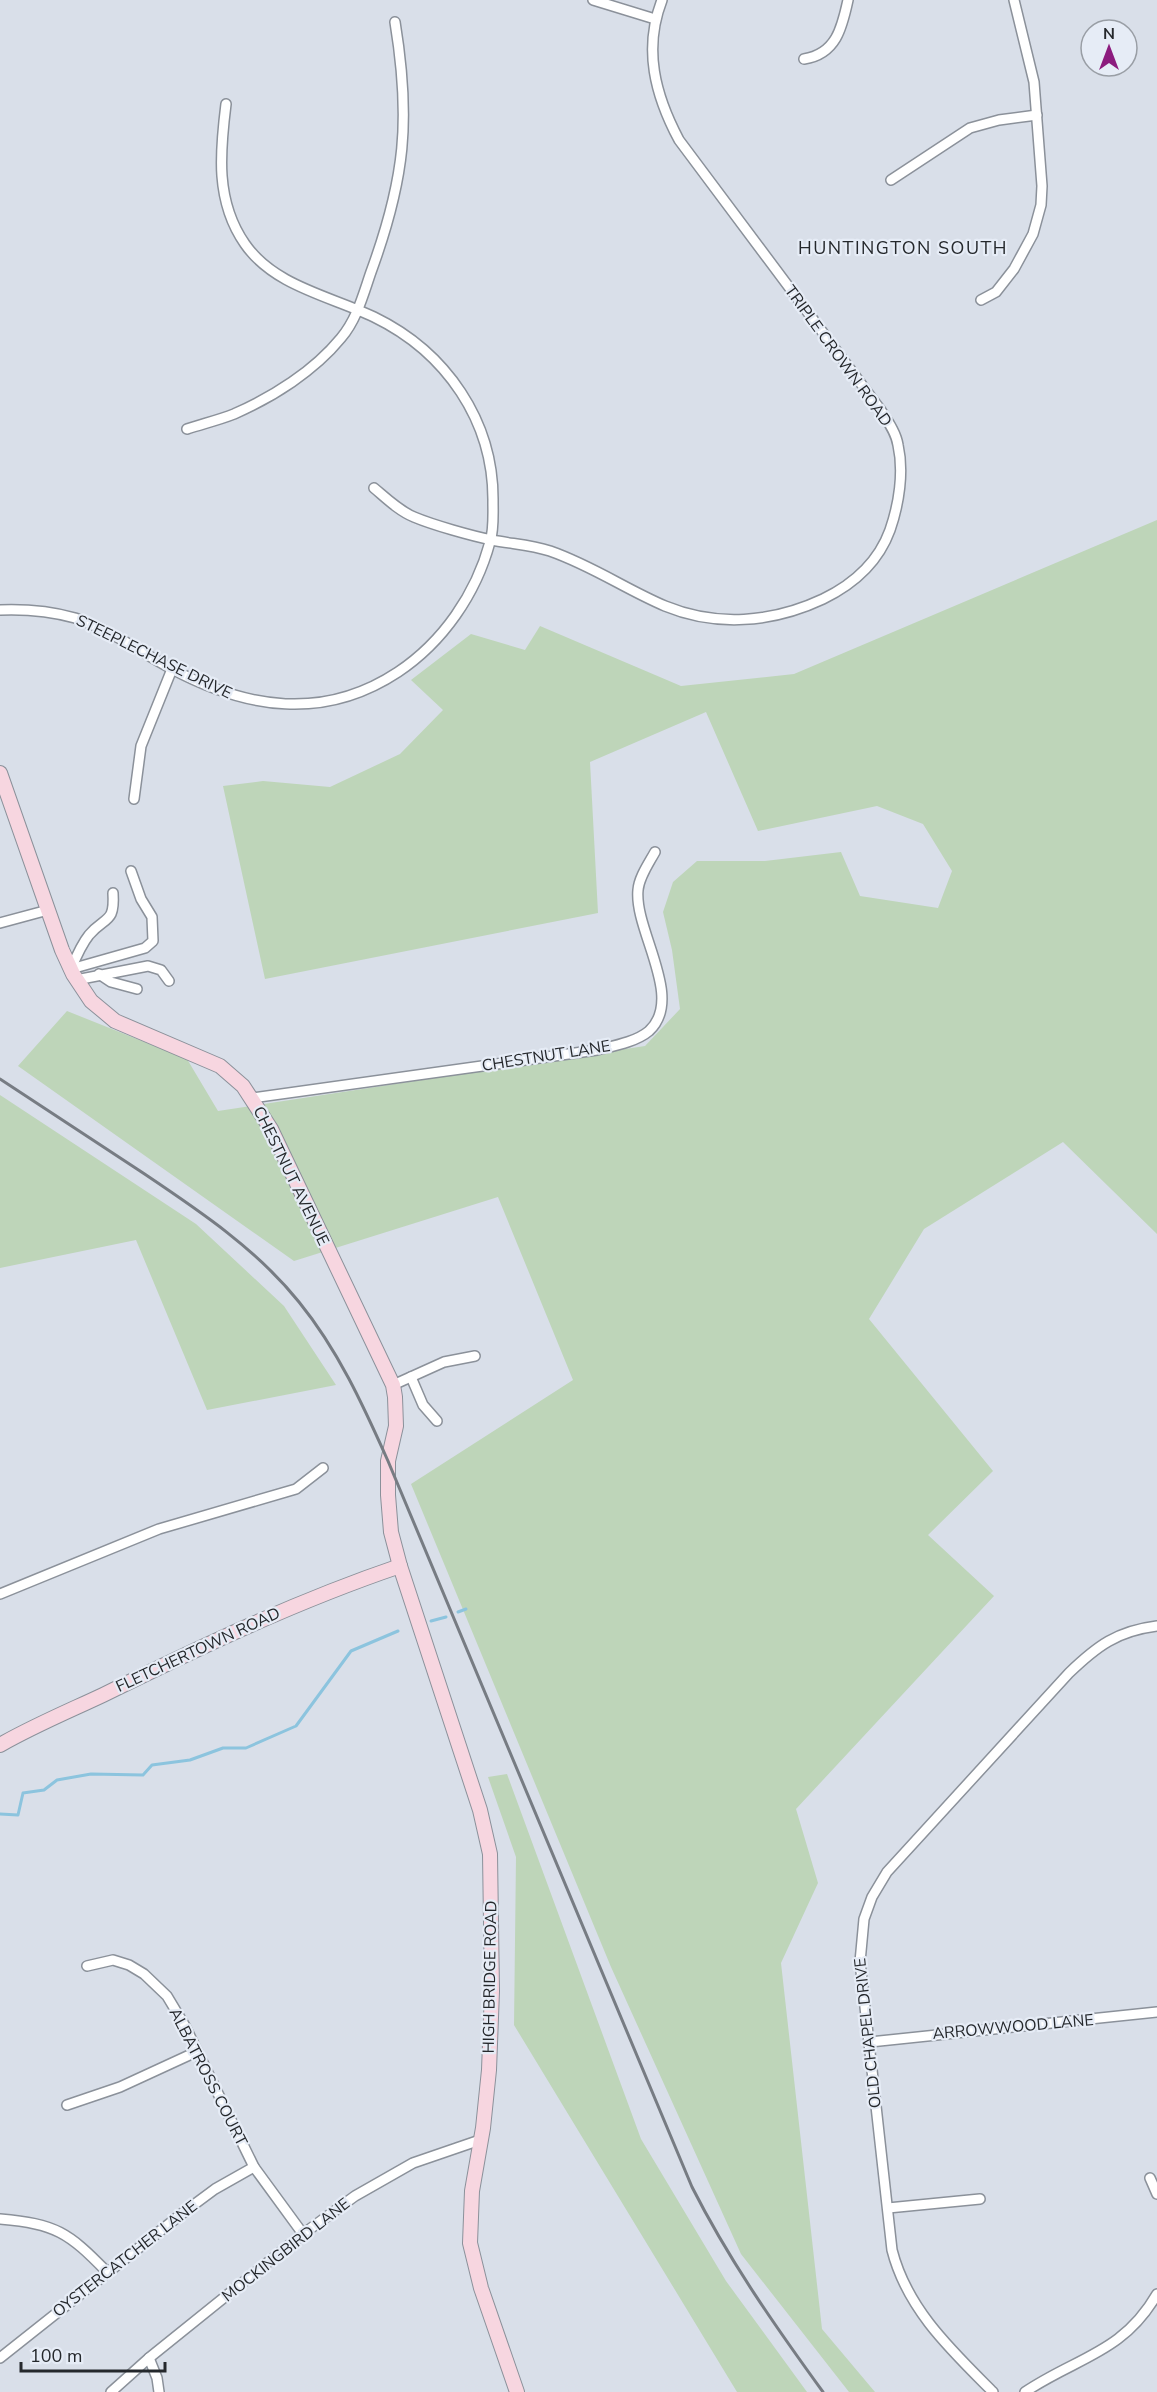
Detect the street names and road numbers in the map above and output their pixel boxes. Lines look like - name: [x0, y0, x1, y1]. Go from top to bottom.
- street label: TRIPLE CROWN ROAD: [779, 281, 897, 431]
- street label: STEEPLECHASE DRIVE: [72, 610, 236, 704]
- street label: CHESTNUT LANE: [480, 1035, 612, 1077]
- street label: CHESTNUT AVENUE: [248, 1103, 334, 1249]
- street label: FLETCHERTOWN ROAD: [112, 1602, 284, 1698]
- street label: HIGH BRIDGE ROAD: [478, 1900, 502, 2054]
- street label: OLD CHAPEL DRIVE: [849, 1957, 887, 2109]
- street label: ALBATROSS COURT: [164, 2004, 253, 2150]
- street label: ARROWWOOD LANE: [931, 2009, 1095, 2045]
- street label: MOCKINGBIRD LANE: [217, 2193, 355, 2307]
- street label: OYSTERCATCHER LANE: [48, 2196, 202, 2322]

